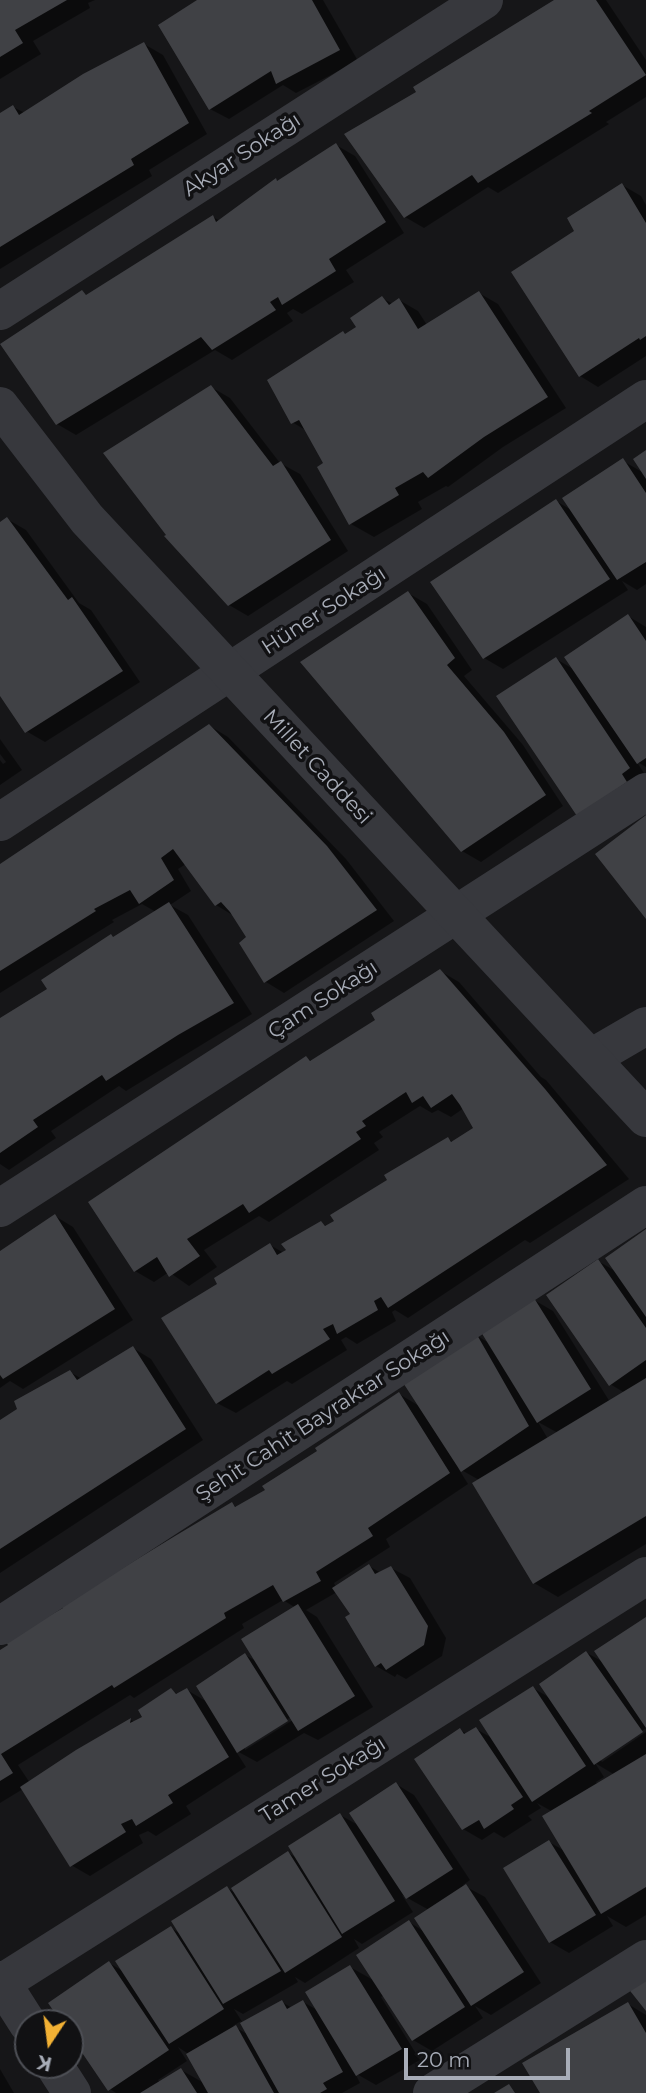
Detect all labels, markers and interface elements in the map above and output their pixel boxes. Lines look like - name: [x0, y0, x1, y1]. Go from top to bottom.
- street label: Akyar Sokağı: [178, 108, 306, 202]
- street label: Hüner Sokağı: [257, 562, 391, 660]
- street label: Millet Caddesi: [257, 704, 377, 830]
- street label: Çam Sokağı: [263, 955, 383, 1045]
- street label: Şehit Cahit Bayraktar Sokağı: [192, 1325, 454, 1507]
- street label: Tamer Sokağı: [255, 1731, 391, 1829]
- north arrow: [14, 2009, 84, 2079]
- scale bar: [408, 2034, 574, 2078]
- text: 20 m: [417, 2047, 471, 2072]
- text: K: [35, 2050, 54, 2076]

